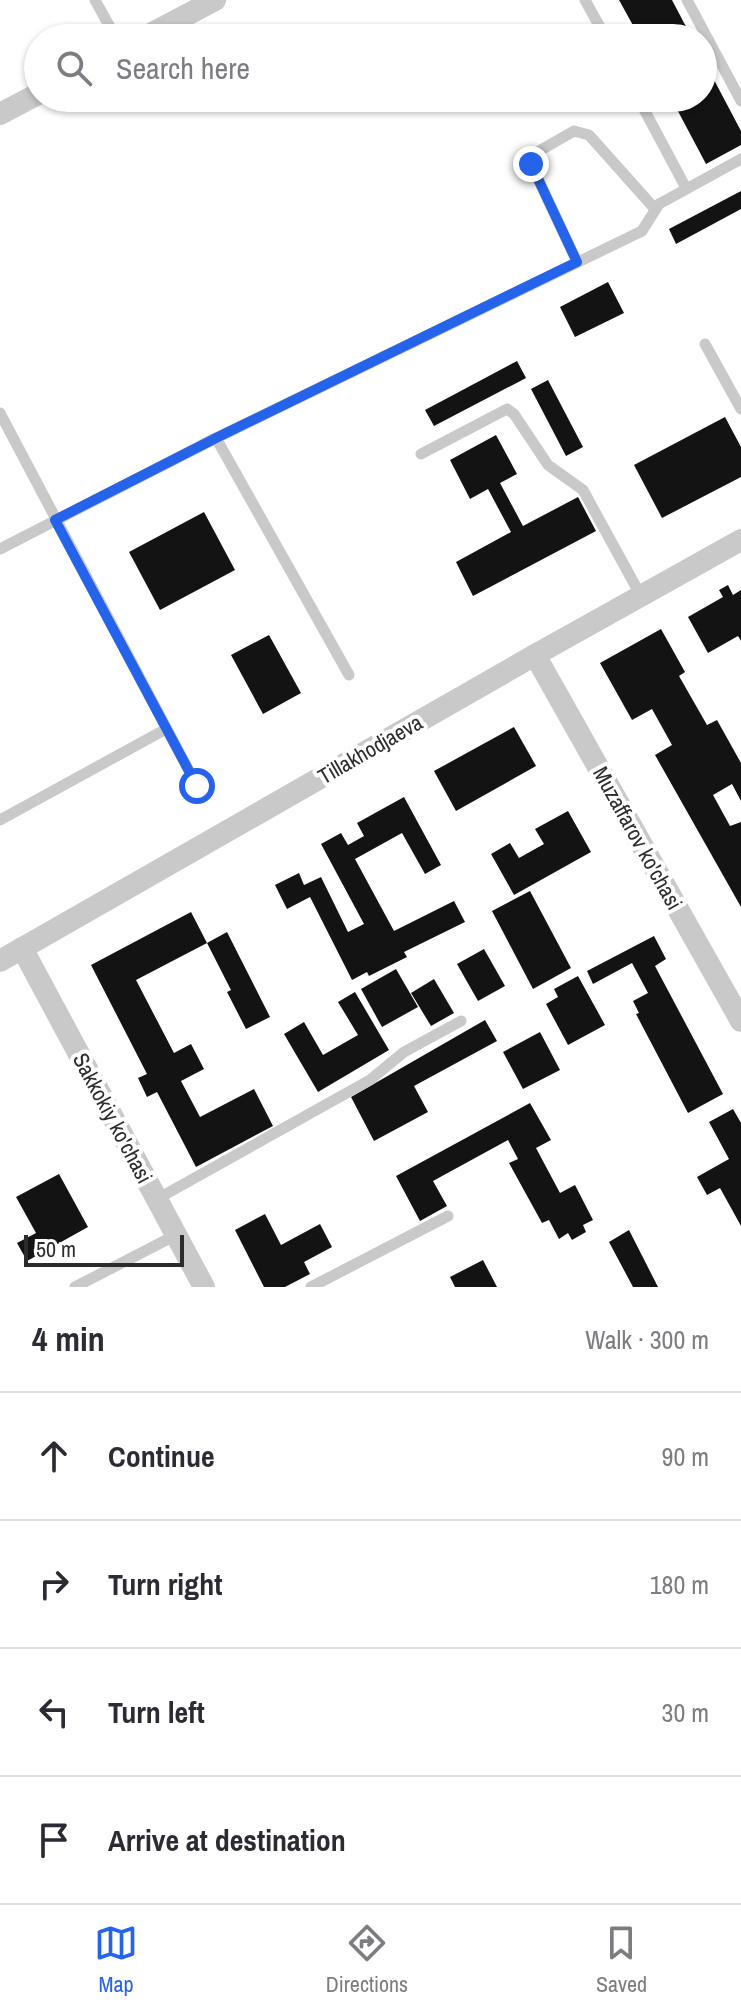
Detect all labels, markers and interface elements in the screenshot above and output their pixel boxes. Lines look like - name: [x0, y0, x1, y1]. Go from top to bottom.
- search box: [24, 24, 717, 112]
- icon: search: [52, 46, 96, 90]
- text: Search here: [116, 48, 250, 88]
- route end: [513, 146, 549, 182]
- street label: Tillakhodjaeva: [312, 707, 428, 791]
- street label: Muzaffarov ko'chasi: [586, 761, 690, 915]
- route start: [179, 768, 215, 804]
- street label: Sakkokiy ko'chasi: [66, 1047, 160, 1189]
- scale bar: [24, 1231, 184, 1267]
- text: 50 m: [36, 1234, 76, 1264]
- text: 4 min: [32, 1316, 105, 1362]
- text: Walk · 300 m: [585, 1322, 709, 1357]
- icon: ahead: [32, 1434, 76, 1478]
- text: Continue: [108, 1436, 215, 1476]
- text: 90 m: [662, 1439, 709, 1474]
- icon: right: [32, 1562, 76, 1606]
- text: Turn right: [108, 1564, 222, 1604]
- text: 180 m: [650, 1567, 709, 1602]
- icon: left: [32, 1690, 76, 1734]
- text: Turn left: [108, 1692, 205, 1732]
- text: 30 m: [662, 1695, 709, 1730]
- icon: arrive: [32, 1818, 76, 1862]
- text: Arrive at destination: [108, 1820, 346, 1860]
- tab: Map: [94, 1921, 138, 1999]
- tab: Directions: [326, 1921, 408, 1999]
- tab: Saved: [596, 1921, 647, 1999]

